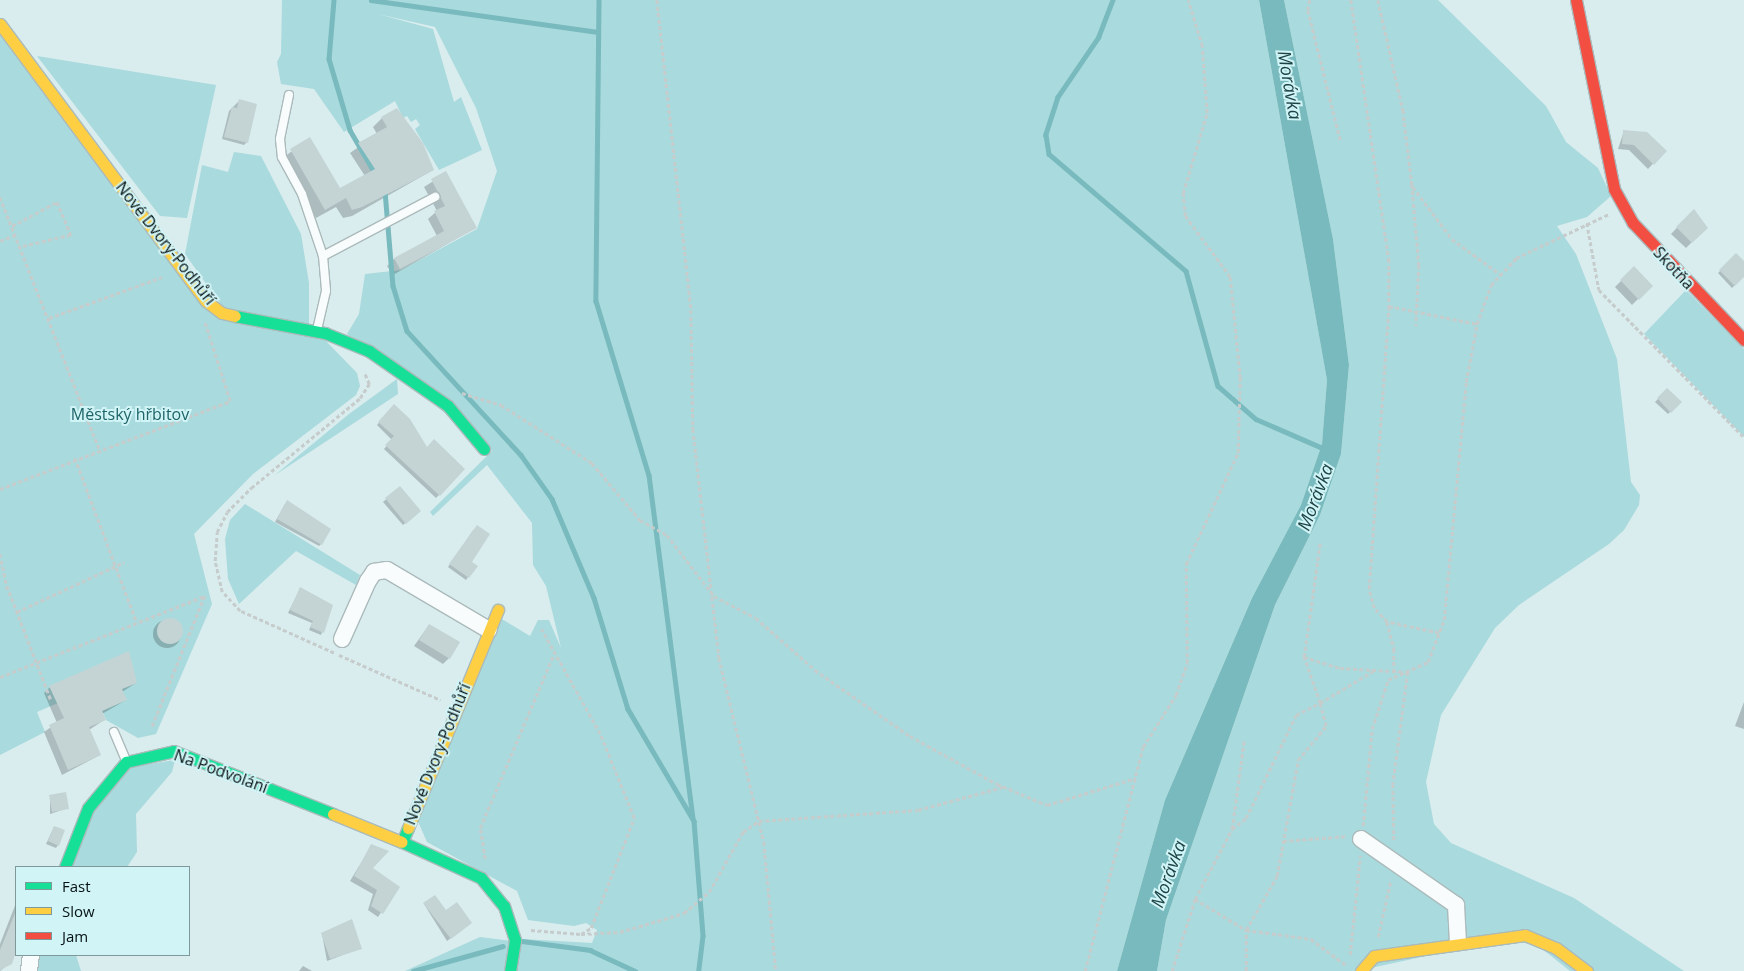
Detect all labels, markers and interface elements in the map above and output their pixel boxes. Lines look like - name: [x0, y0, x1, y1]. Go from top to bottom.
- water label: Morávka: [1273, 49, 1307, 121]
- street label: Nové Dvory-Podhůří: [112, 178, 220, 308]
- street label: Skotňa: [1650, 243, 1698, 293]
- park label: Městský hřbitov: [71, 404, 189, 424]
- water label: Morávka: [1292, 461, 1338, 533]
- street label: Nové Dvory-Podhůří: [400, 680, 474, 828]
- street label: Na Podvolání: [171, 745, 271, 797]
- water label: Morávka: [1146, 838, 1190, 910]
- legend: [15, 866, 190, 956]
- text: Fast: [62, 876, 91, 896]
- text: Slow: [62, 901, 95, 921]
- text: Jam: [62, 926, 88, 946]

